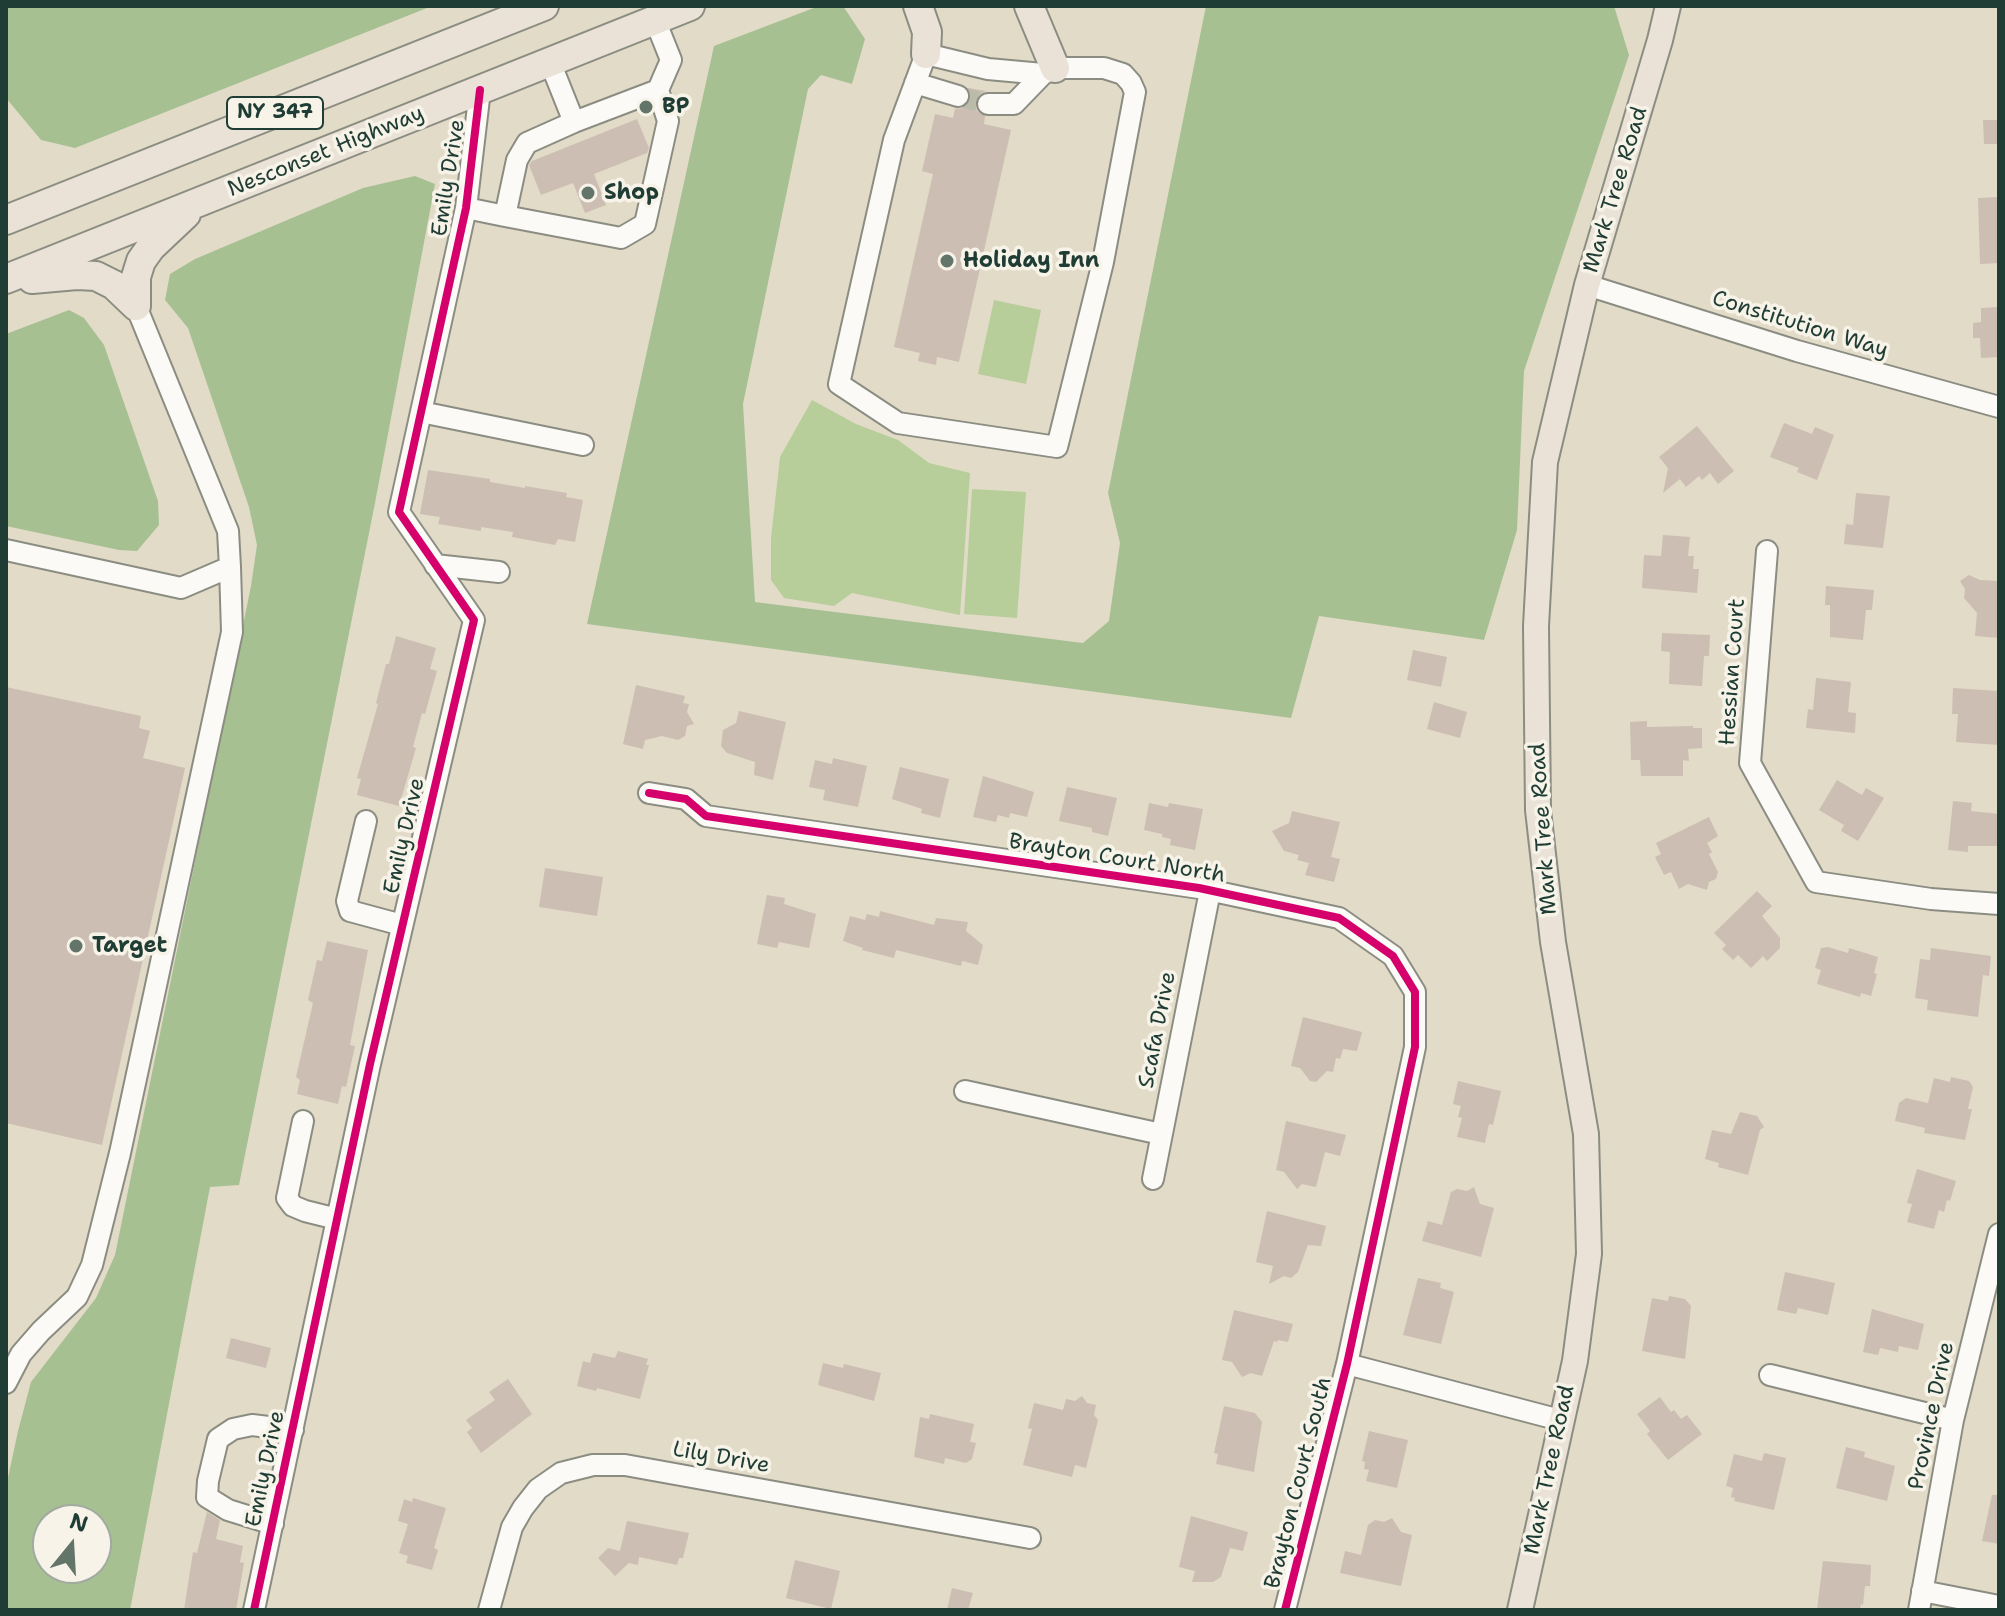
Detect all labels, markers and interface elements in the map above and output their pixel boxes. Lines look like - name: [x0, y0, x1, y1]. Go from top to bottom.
- place label: BP: [662, 94, 690, 120]
- road number: NY 347: [227, 97, 323, 129]
- marker: BP: [637, 98, 655, 116]
- street label: Nesconset Highway: [224, 101, 428, 203]
- street label: Mark Tree Road: [1578, 104, 1654, 276]
- street label: Emily Drive: [427, 117, 471, 239]
- place label: Shop: [604, 180, 659, 206]
- marker: Shop: [579, 184, 597, 202]
- place label: Holiday Inn: [963, 248, 1099, 274]
- marker: Holiday Inn: [938, 252, 956, 270]
- street label: Constitution Way: [1709, 286, 1891, 364]
- street label: Hessian Court: [1715, 598, 1751, 746]
- street label: Mark Tree Road: [1525, 742, 1563, 916]
- street label: Emily Drive: [379, 775, 431, 897]
- street label: Brayton Court North: [1007, 829, 1227, 889]
- place label: Target: [92, 933, 167, 959]
- marker: Target: [67, 937, 85, 955]
- street label: Scafa Drive: [1134, 970, 1182, 1090]
- street label: Province Drive: [1903, 1340, 1961, 1492]
- street label: Brayton Court South: [1260, 1374, 1338, 1592]
- street label: Mark Tree Road: [1519, 1383, 1581, 1557]
- street label: Emily Drive: [241, 1408, 291, 1530]
- street label: Lily Drive: [671, 1437, 771, 1479]
- north arrow: [32, 1504, 112, 1584]
- text: N: [66, 1506, 92, 1539]

